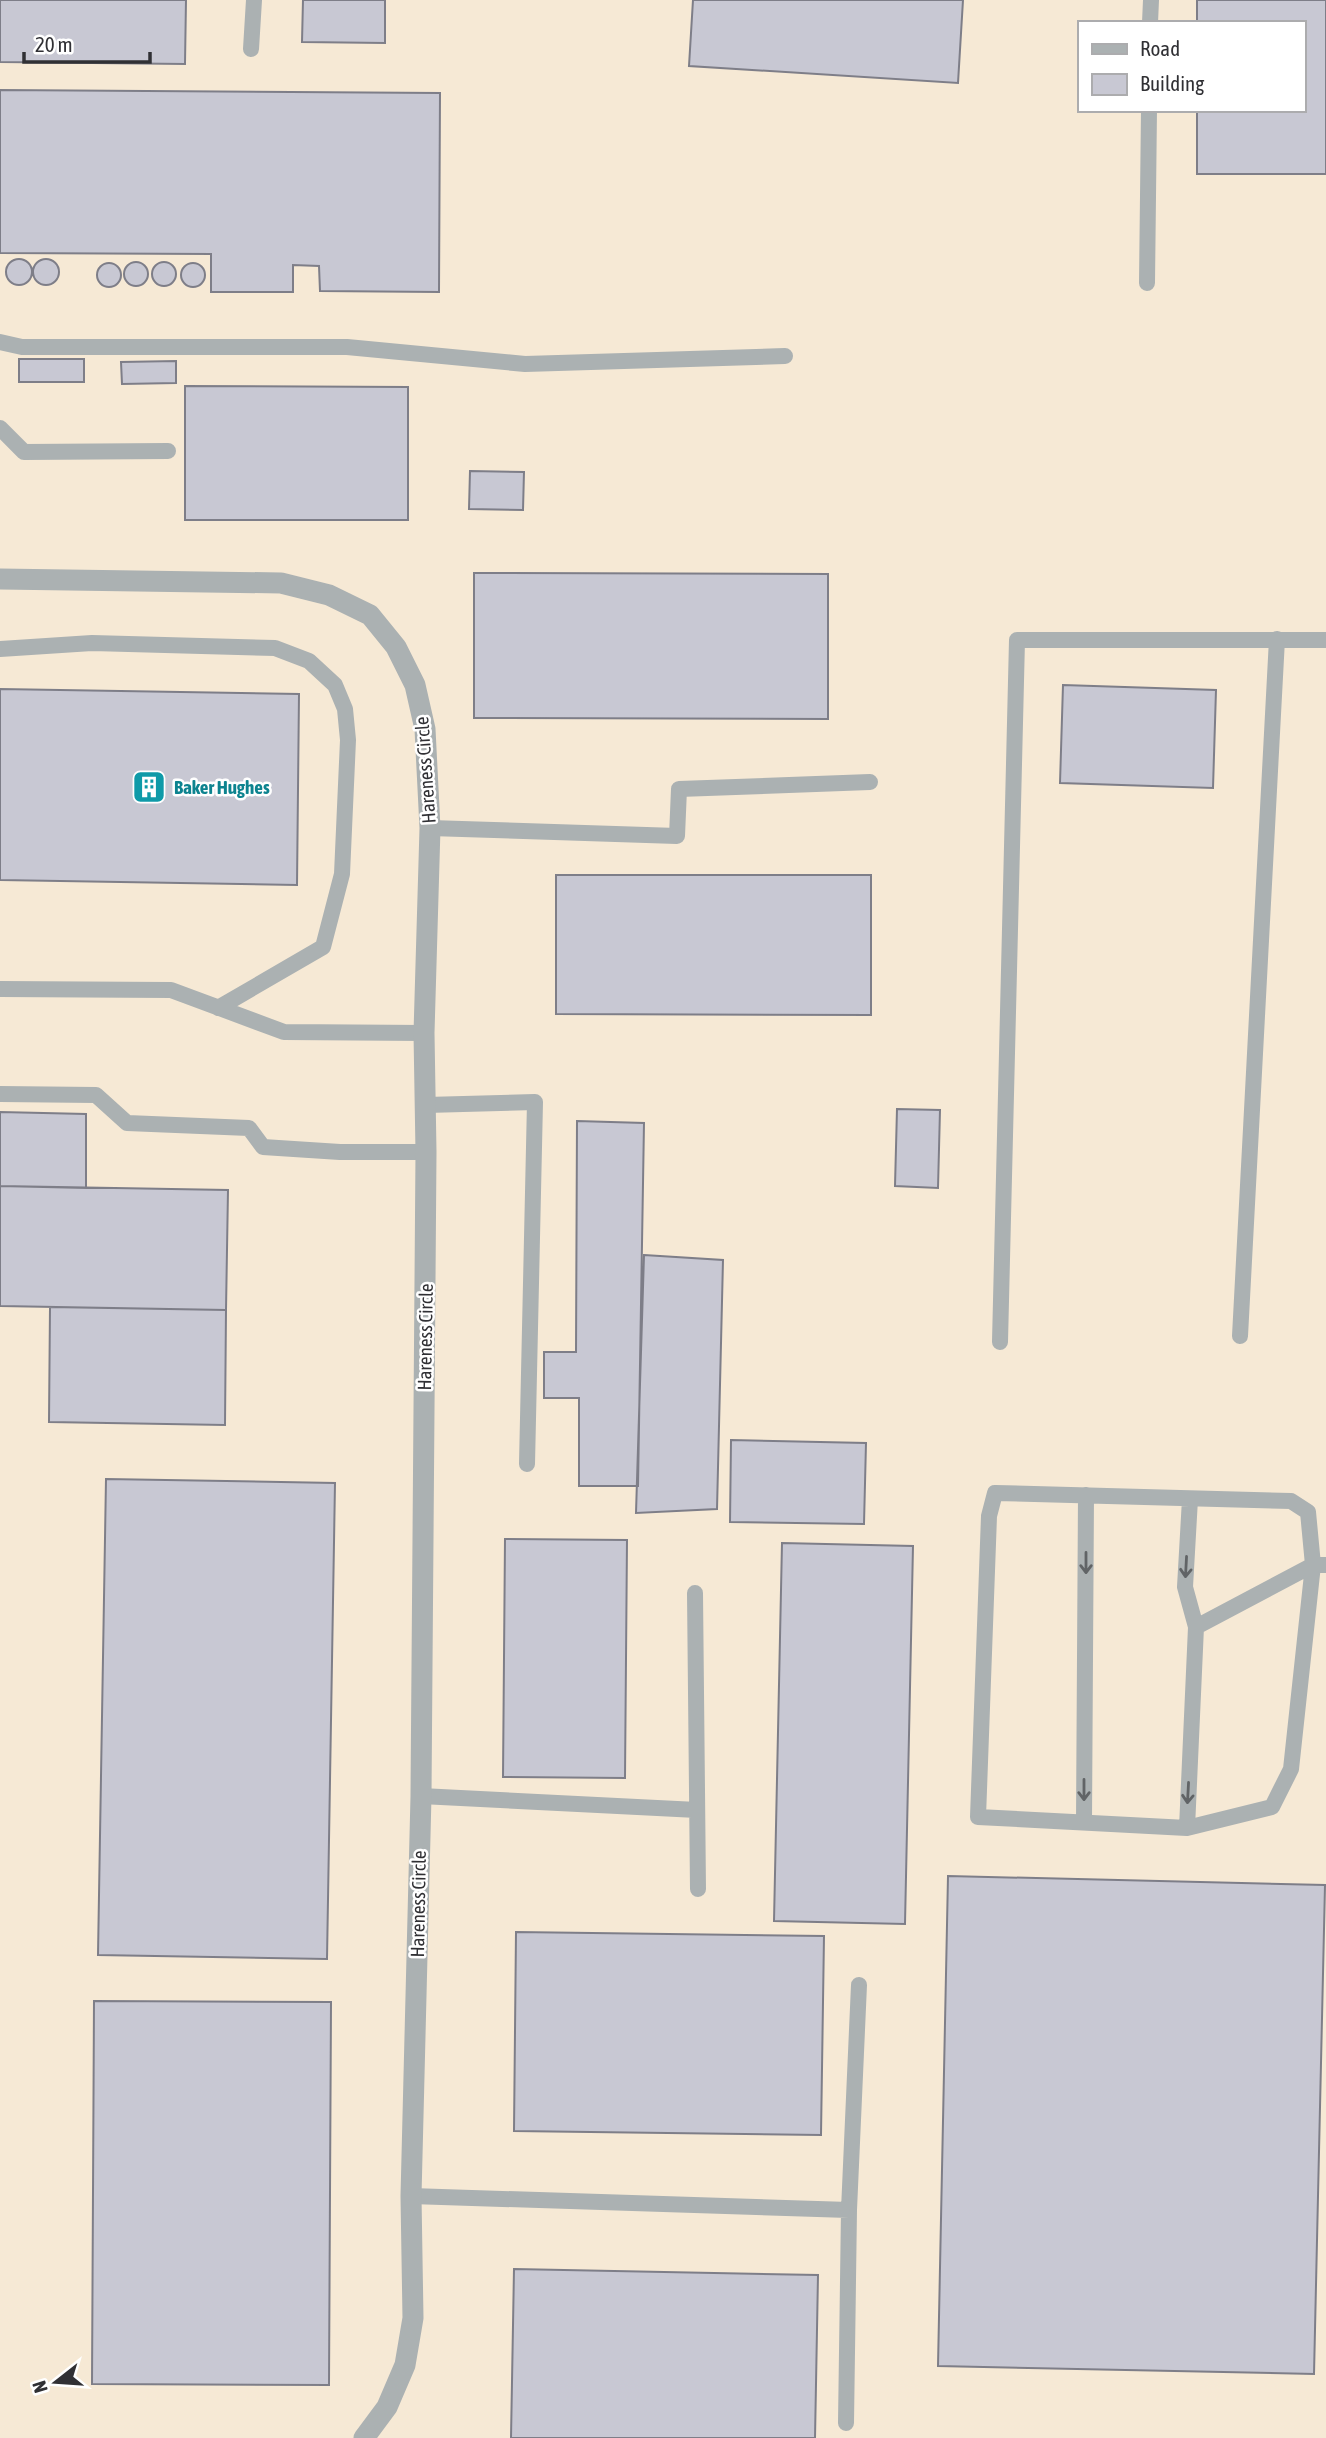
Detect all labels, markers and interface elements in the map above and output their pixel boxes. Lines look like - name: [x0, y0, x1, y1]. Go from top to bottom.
- scale bar: [24, 21, 150, 65]
- legend: [1078, 21, 1305, 112]
- text: 20 m: [35, 32, 73, 56]
- text: Road: [1140, 36, 1180, 60]
- text: Building: [1140, 71, 1204, 95]
- street label: Hareness Circle: [410, 716, 440, 824]
- building icon: Baker Hughes: [130, 768, 168, 806]
- place label: Baker Hughes: [174, 776, 270, 798]
- street label: Hareness Circle: [413, 1283, 437, 1391]
- one-way arrow: [1079, 1551, 1093, 1574]
- one-way arrow: [1179, 1556, 1192, 1578]
- one-way arrow: [1077, 1779, 1091, 1802]
- one-way arrow: [1182, 1781, 1195, 1804]
- street label: Hareness Circle: [406, 1850, 430, 1958]
- north arrow: [21, 2347, 91, 2417]
- text: N: [28, 2378, 52, 2396]

